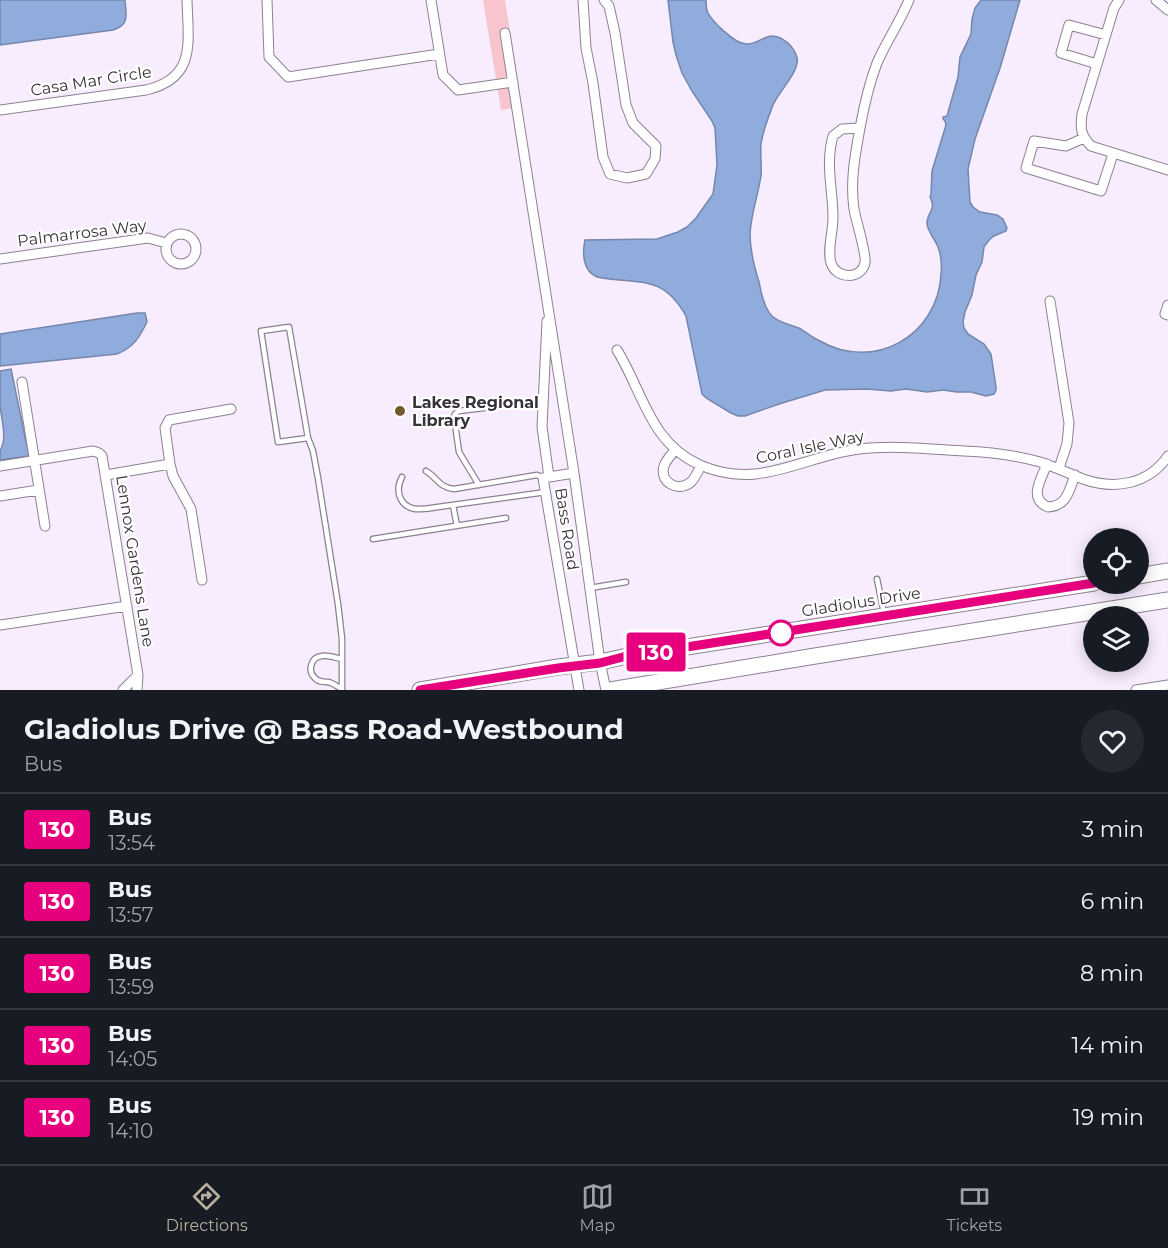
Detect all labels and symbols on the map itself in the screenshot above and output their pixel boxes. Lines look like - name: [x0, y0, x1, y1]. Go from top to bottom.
- street label: Casa Mar Circle: [29, 62, 153, 100]
- street label: Palmarrosa Way: [16, 216, 148, 250]
- place label: Lakes Regional Library: [412, 393, 539, 430]
- marker: Lakes Regional Library: [393, 404, 407, 418]
- street label: Coral Isle Way: [754, 426, 866, 468]
- street label: Lennox Gardens Lane: [112, 474, 158, 648]
- street label: Bass Road: [551, 486, 583, 572]
- street label: Gladiolus Drive: [800, 583, 922, 621]
- unlabelled marker: [768, 620, 794, 646]
- line badge: 130: [622, 632, 690, 672]

